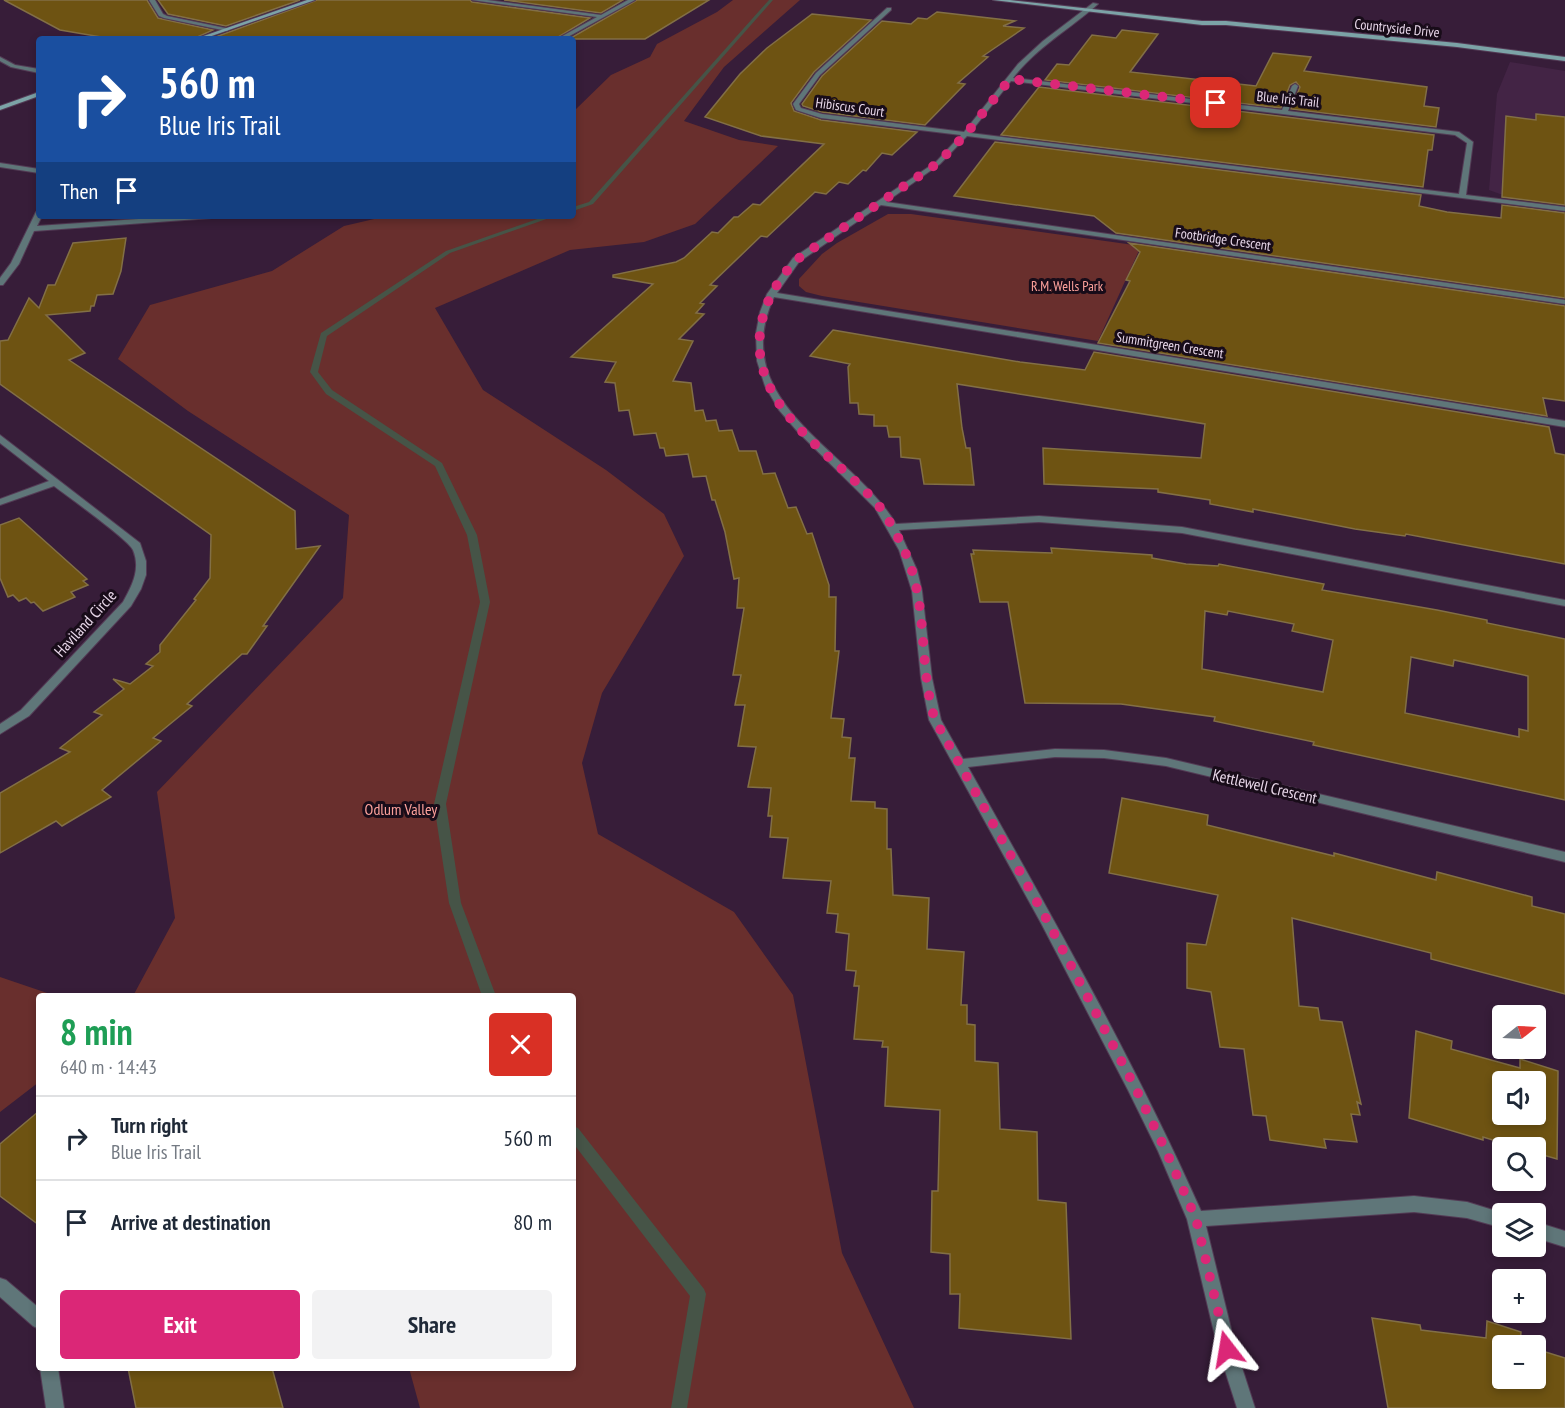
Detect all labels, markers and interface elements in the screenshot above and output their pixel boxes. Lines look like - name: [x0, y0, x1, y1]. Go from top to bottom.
- street label: Countryside Drive: [1354, 15, 1441, 41]
- text: 560 m: [159, 55, 256, 110]
- icon: right: [60, 60, 138, 138]
- pin: [1190, 77, 1241, 128]
- icon: arrive: [1199, 86, 1232, 119]
- street label: Blue Iris Trail: [1256, 87, 1321, 111]
- street label: Hibiscus Court: [814, 93, 886, 121]
- text: Blue Iris Trail: [159, 108, 280, 142]
- icon: arrive: [110, 174, 143, 207]
- text: Then: [60, 177, 98, 205]
- street label: Footbridge Crescent: [1174, 223, 1272, 255]
- park label: R.M. Wells Park: [1031, 277, 1104, 295]
- street label: Summitgreen Crescent: [1115, 328, 1225, 362]
- street label: Haviland Circle: [50, 585, 120, 661]
- street label: Kettlewell Crescent: [1211, 764, 1320, 808]
- park label: Odlum Valley: [365, 799, 437, 819]
- north arrow: [1492, 1005, 1546, 1059]
- map controls: [1492, 1005, 1546, 1389]
- text: 8 min: [60, 1008, 133, 1055]
- button: close: [489, 1013, 552, 1076]
- text: 640 m · 14:43: [60, 1054, 157, 1080]
- button: sound: [1492, 1071, 1546, 1125]
- text: Turn right: [111, 1111, 188, 1139]
- icon: right: [60, 1122, 93, 1155]
- text: 560 m: [503, 1124, 552, 1152]
- button: search: [1492, 1137, 1546, 1191]
- text: Blue Iris Trail: [111, 1139, 201, 1165]
- button: layers: [1492, 1203, 1546, 1257]
- icon: arrive: [60, 1206, 93, 1239]
- text: Arrive at destination: [111, 1208, 271, 1236]
- text: 80 m: [513, 1208, 552, 1236]
- button: +: [1492, 1269, 1546, 1323]
- button: Exit: [60, 1290, 300, 1359]
- button: Share: [312, 1290, 552, 1359]
- position arrow: [1195, 1317, 1259, 1381]
- button: −: [1492, 1335, 1546, 1389]

